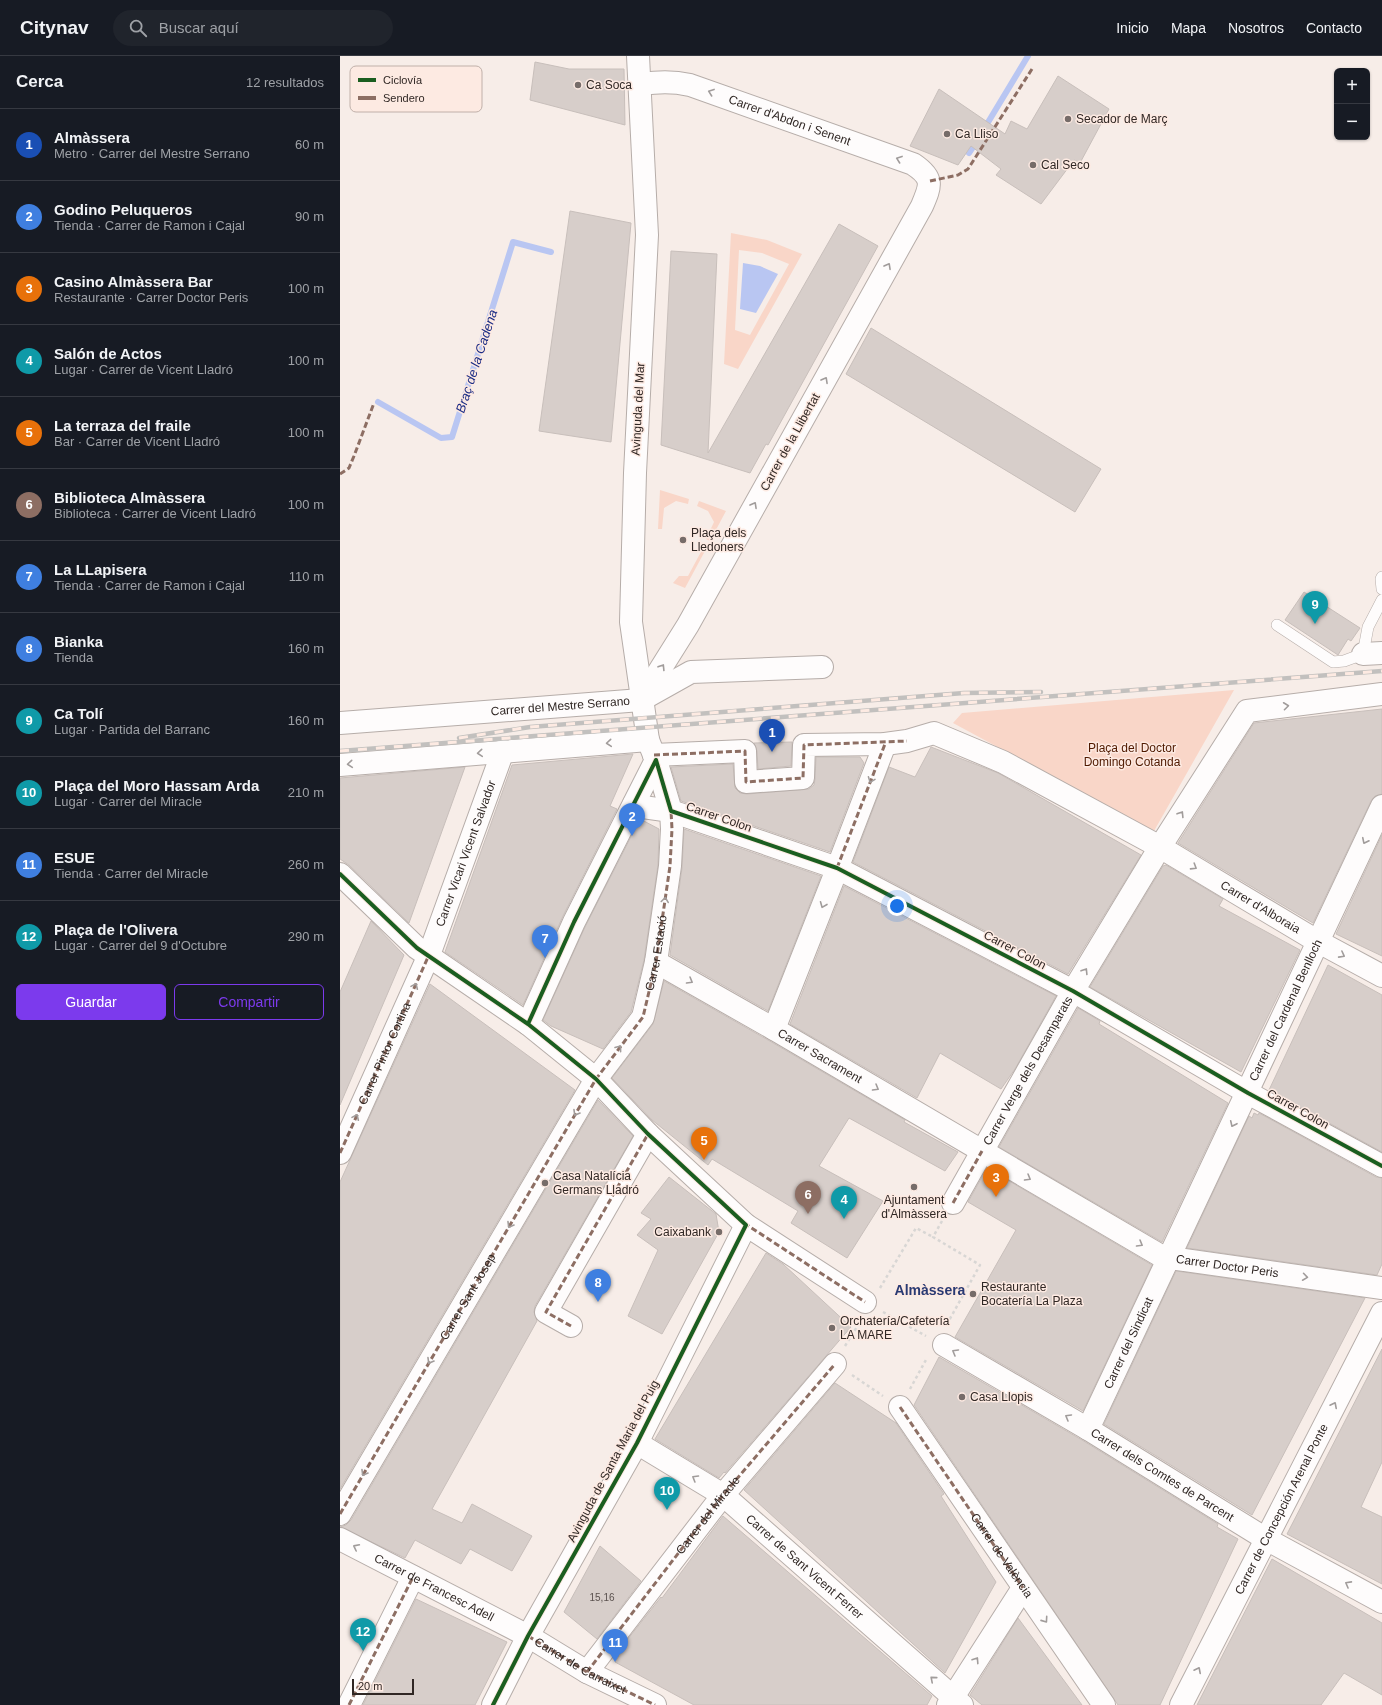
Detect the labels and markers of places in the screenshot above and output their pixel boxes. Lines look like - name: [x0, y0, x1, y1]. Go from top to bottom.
- place label: Ca Soca: [586, 78, 632, 92]
- marker: Ca Soca: [573, 80, 583, 90]
- place label: Secador de Març: [1076, 112, 1167, 126]
- marker: Secador de Març: [1063, 114, 1073, 124]
- place label: Ca Lliso: [955, 127, 999, 141]
- marker: Ca Lliso: [942, 129, 952, 139]
- place label: Cal Seco: [1041, 158, 1090, 172]
- marker: Cal Seco: [1028, 160, 1038, 170]
- place label: Plaça dels Lledoners: [691, 526, 746, 554]
- marker: Plaça dels Lledoners: [678, 535, 688, 545]
- pin: 9: [1302, 591, 1328, 624]
- pin: 1: [759, 719, 785, 752]
- pin: 2: [619, 803, 645, 836]
- pin: 7: [532, 925, 558, 958]
- pin: 5: [691, 1127, 717, 1160]
- pin: 3: [983, 1164, 1009, 1197]
- place label: Casa Natalícia Germans Lladró: [553, 1169, 639, 1197]
- marker: Casa Natalícia Germans Lladró: [540, 1178, 550, 1188]
- pin: 6: [795, 1181, 821, 1214]
- marker: Ajuntament d'Almàssera: [909, 1182, 919, 1192]
- pin: 4: [831, 1186, 857, 1219]
- place label: Ajuntament d'Almàssera: [881, 1193, 947, 1221]
- place label: Caixabank: [654, 1225, 712, 1239]
- marker: Caixabank: [714, 1227, 724, 1237]
- pin: 8: [585, 1269, 611, 1302]
- place label: Restaurante Bocatería La Plaza: [981, 1280, 1083, 1308]
- marker: Restaurante Bocatería La Plaza: [968, 1289, 978, 1299]
- place label: Orchatería/Cafetería LA MARE: [840, 1314, 950, 1342]
- marker: Orchatería/Cafetería LA MARE: [827, 1323, 837, 1333]
- place label: Casa Llopis: [970, 1390, 1033, 1404]
- marker: Casa Llopis: [957, 1392, 967, 1402]
- pin: 10: [654, 1477, 680, 1510]
- pin: 12: [350, 1618, 376, 1651]
- pin: 11: [602, 1629, 628, 1662]

